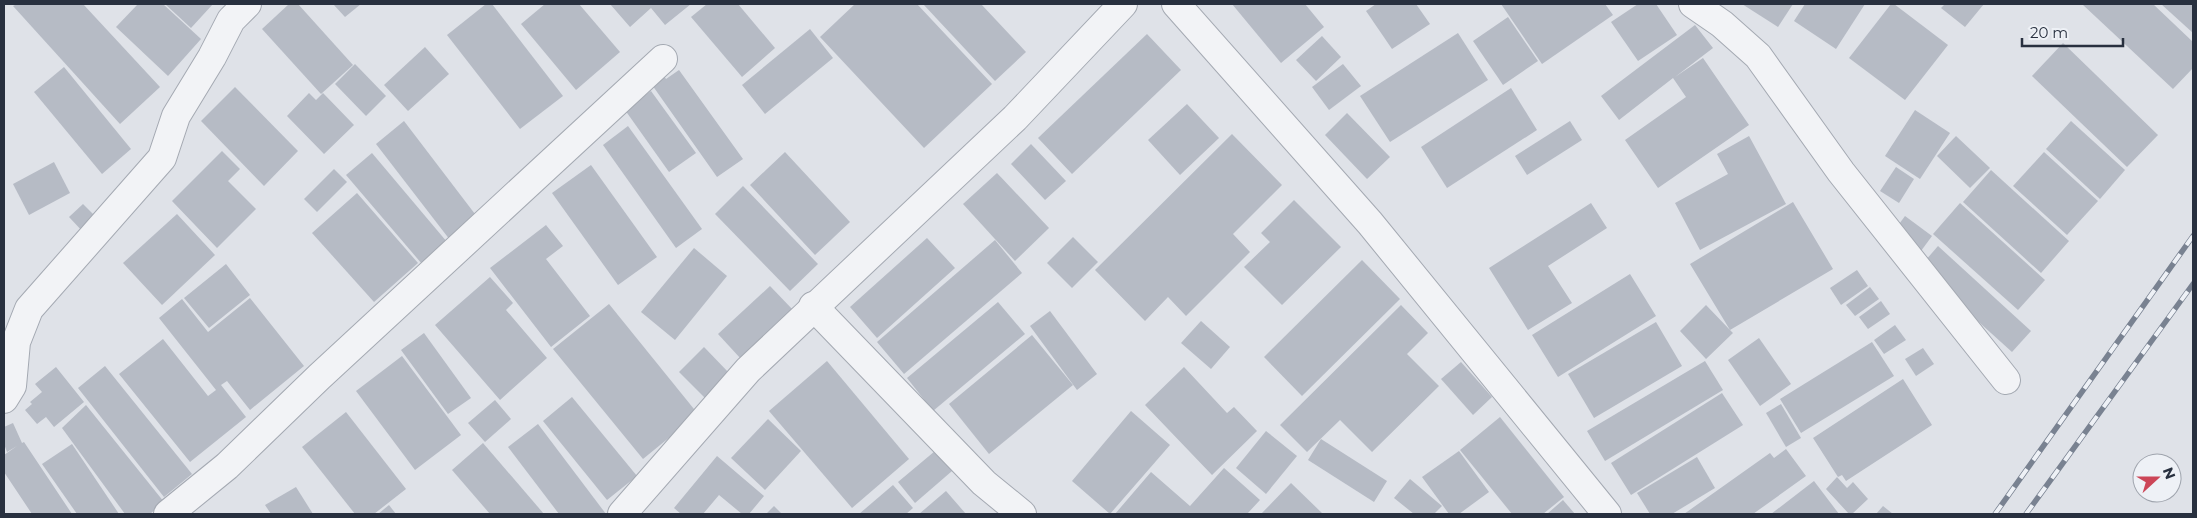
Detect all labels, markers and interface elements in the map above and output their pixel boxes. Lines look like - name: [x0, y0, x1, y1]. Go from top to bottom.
- scale bar: [2022, 15, 2123, 47]
- text: 20 m: [2030, 23, 2068, 42]
- north arrow: [2132, 453, 2182, 503]
- text: N: [2159, 465, 2180, 482]

